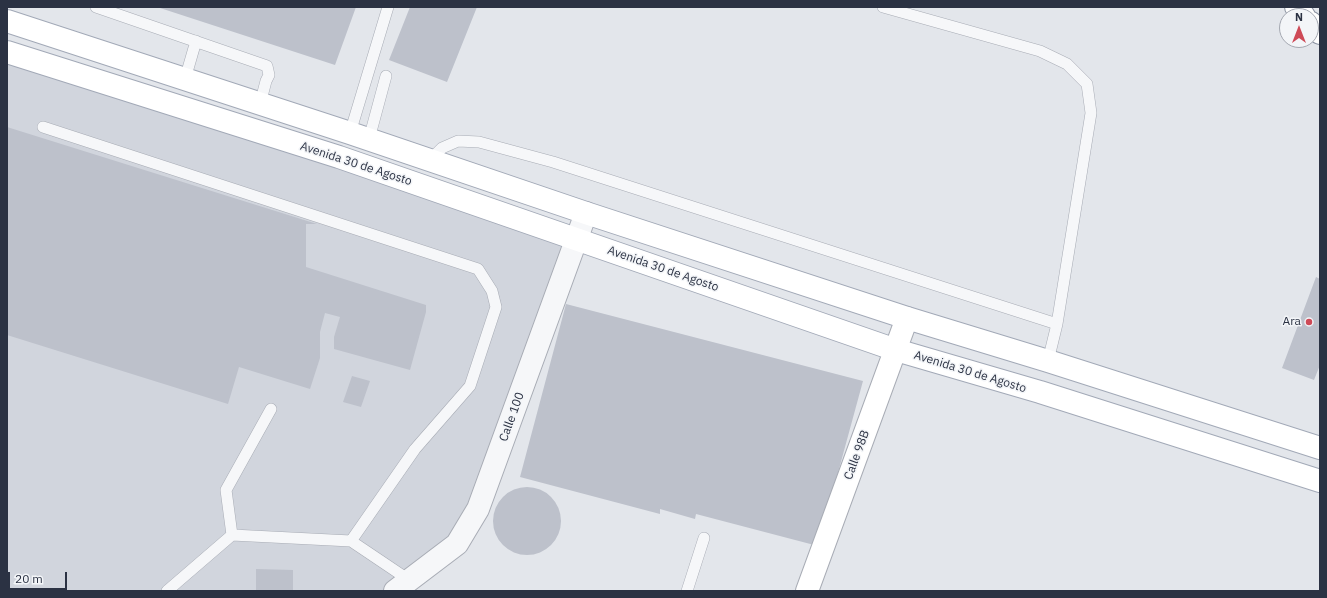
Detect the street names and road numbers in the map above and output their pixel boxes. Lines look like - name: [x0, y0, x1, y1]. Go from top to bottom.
- street label: Avenida 30 de Agosto: [298, 139, 414, 189]
- street label: Avenida 30 de Agosto: [605, 243, 721, 295]
- street label: Avenida 30 de Agosto: [912, 348, 1028, 396]
- street label: Calle 100: [496, 390, 528, 444]
- street label: Calle 98B: [841, 428, 873, 482]

